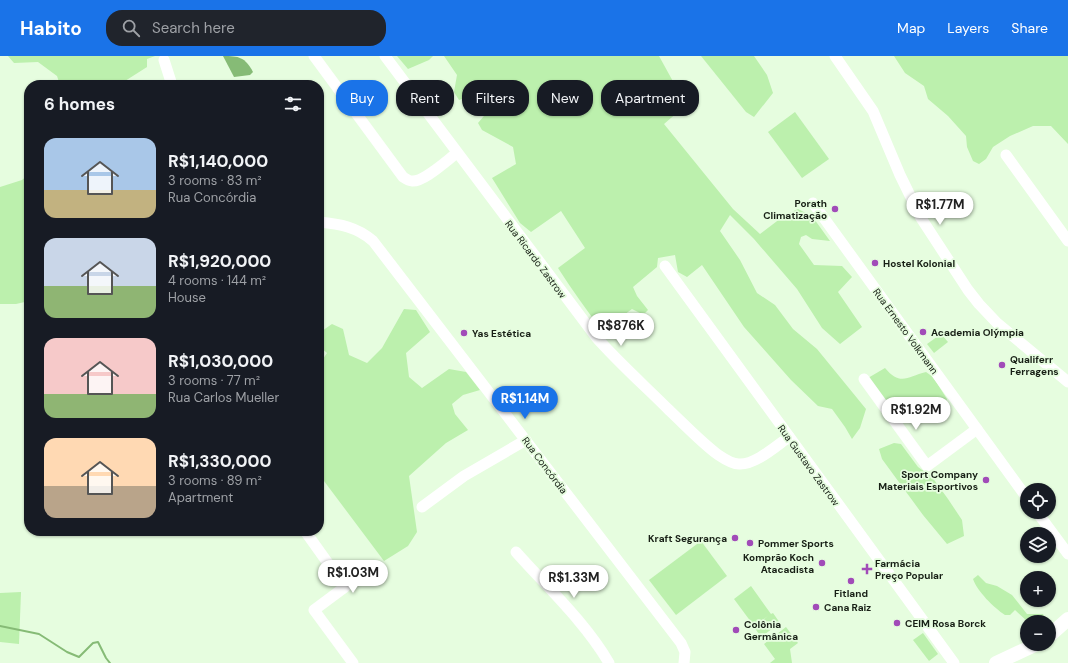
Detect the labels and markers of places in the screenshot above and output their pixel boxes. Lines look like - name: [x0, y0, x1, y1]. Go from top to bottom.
- pin: R$1.77M: [903, 192, 977, 226]
- place label: Porath Climatização: [763, 197, 827, 222]
- marker: Porath Climatização: [830, 204, 840, 214]
- place label: Hostel Kolonial: [883, 257, 955, 270]
- marker: Hostel Kolonial: [870, 258, 880, 268]
- pin: R$876K: [588, 313, 654, 347]
- place label: Academia Olýmpia: [931, 326, 1024, 339]
- place label: Yas Estética: [472, 327, 531, 340]
- marker: Academia Olýmpia: [918, 327, 928, 337]
- marker: Yas Estética: [459, 328, 469, 338]
- place label: Qualiferr Ferragens: [1010, 353, 1059, 378]
- marker: Qualiferr Ferragens: [997, 360, 1007, 370]
- pin: R$1.14M: [488, 386, 562, 420]
- pin: R$1.92M: [879, 397, 953, 431]
- place label: Sport Company Materiais Esportivos: [878, 468, 978, 493]
- marker: Sport Company Materiais Esportivos: [981, 475, 991, 485]
- place label: Kraft Segurança: [648, 532, 727, 545]
- marker: Kraft Segurança: [730, 533, 740, 543]
- place label: Pommer Sports: [758, 537, 834, 550]
- marker: Pommer Sports: [745, 538, 755, 548]
- place label: Komprão Koch Atacadista: [743, 551, 814, 576]
- place label: Farmácia Preço Popular: [875, 557, 943, 582]
- marker: Komprão Koch Atacadista: [817, 558, 827, 568]
- pin: R$1.03M: [316, 560, 390, 594]
- marker: Farmácia Preço Popular: [862, 564, 872, 574]
- pin: R$1.33M: [537, 565, 611, 599]
- marker: Fitland: [846, 576, 856, 586]
- place label: Fitland: [834, 587, 868, 600]
- place label: Cana Raiz: [824, 601, 871, 614]
- marker: Cana Raiz: [811, 602, 821, 612]
- place label: CEIM Rosa Borck: [905, 617, 986, 630]
- place label: Colônia Germânica: [744, 618, 798, 643]
- marker: CEIM Rosa Borck: [892, 618, 902, 628]
- marker: Colônia Germânica: [731, 625, 741, 635]

